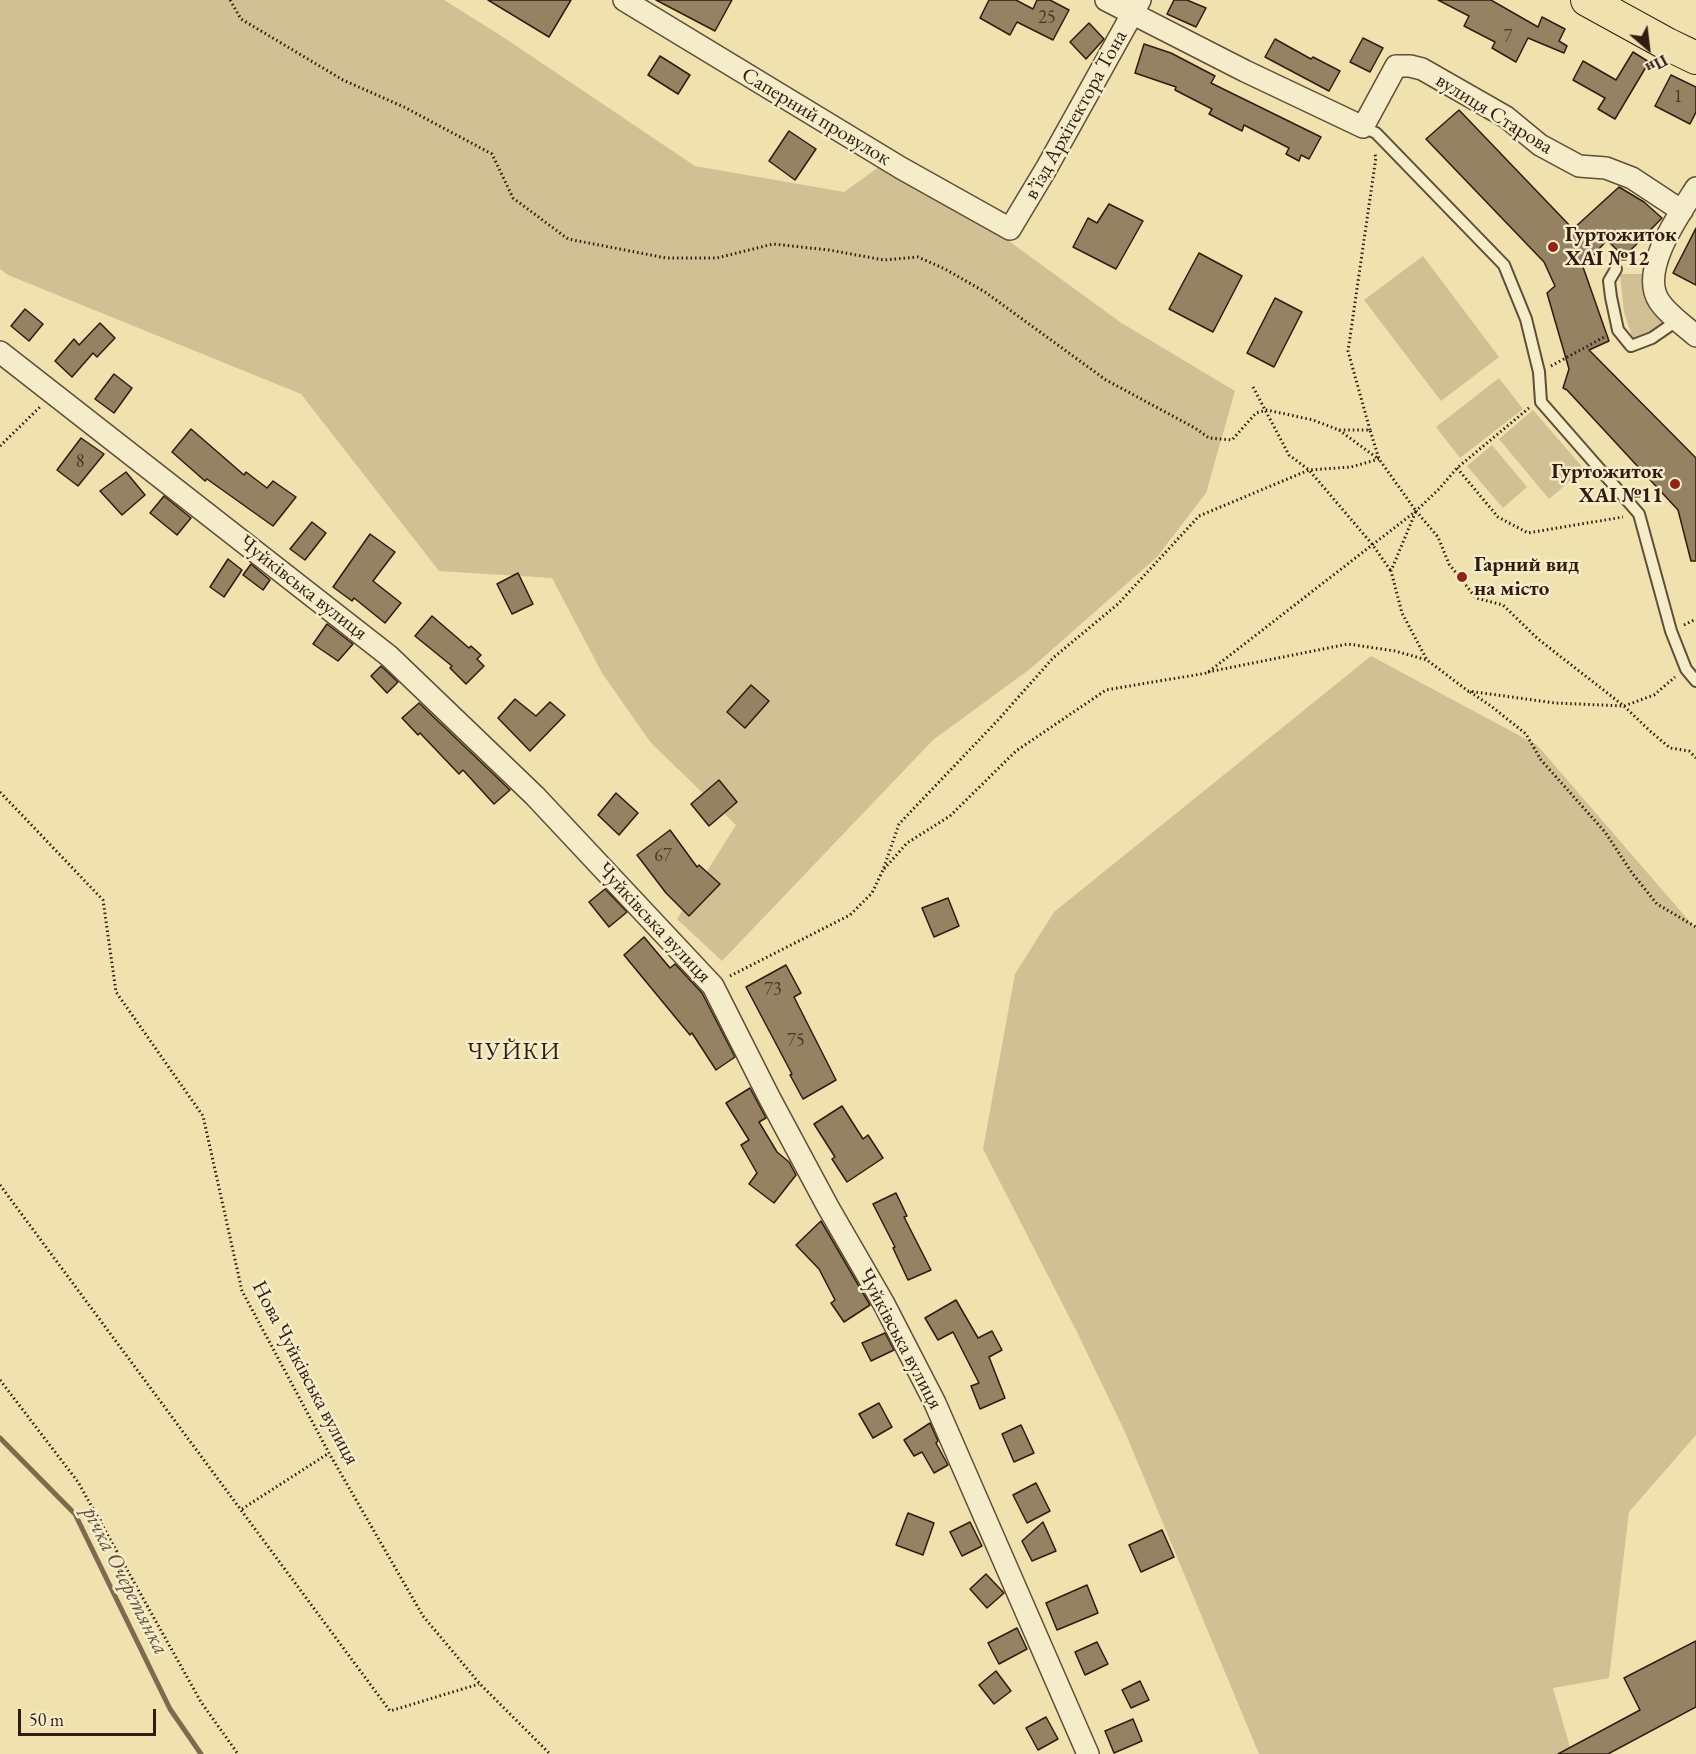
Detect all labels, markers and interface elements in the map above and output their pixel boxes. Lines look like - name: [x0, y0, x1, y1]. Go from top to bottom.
- house number: 25: [1038, 7, 1056, 29]
- north arrow: [1618, 18, 1678, 78]
- street label: в’їзд Архітектора Тона: [1019, 26, 1133, 204]
- house number: 7: [1504, 26, 1512, 48]
- text: Пн: [1642, 50, 1671, 79]
- street label: Саперний провулок: [737, 62, 895, 172]
- street label: вулиця Старова: [1431, 68, 1557, 160]
- house number: 1: [1674, 86, 1682, 108]
- place label: Гуртожиток ХАІ №12: [1565, 222, 1677, 272]
- marker: Гуртожиток ХАІ №12: [1546, 240, 1560, 254]
- house number: 8: [76, 451, 84, 473]
- place label: Гуртожиток ХАІ №11: [1551, 459, 1663, 509]
- marker: Гуртожиток ХАІ №11: [1668, 477, 1682, 491]
- street label: Чуйківська вулиця: [234, 530, 372, 646]
- place label: Гарний вид на місто: [1474, 552, 1579, 602]
- marker: Гарний вид на місто: [1455, 570, 1469, 584]
- house number: 67: [654, 845, 672, 867]
- street label: Чуйківська вулиця: [592, 857, 716, 989]
- house number: 73: [764, 979, 782, 1001]
- house number: 75: [787, 1030, 805, 1052]
- district label: ЧУЙКИ: [467, 1038, 561, 1066]
- street label: Чуйківська вулиця: [852, 1264, 948, 1414]
- street label: Нова Чуйківська вулиця: [246, 1277, 364, 1469]
- water label: річка Очеретянка: [76, 1503, 174, 1659]
- scale bar: [21, 1697, 159, 1735]
- text: 50 m: [29, 1708, 64, 1731]

